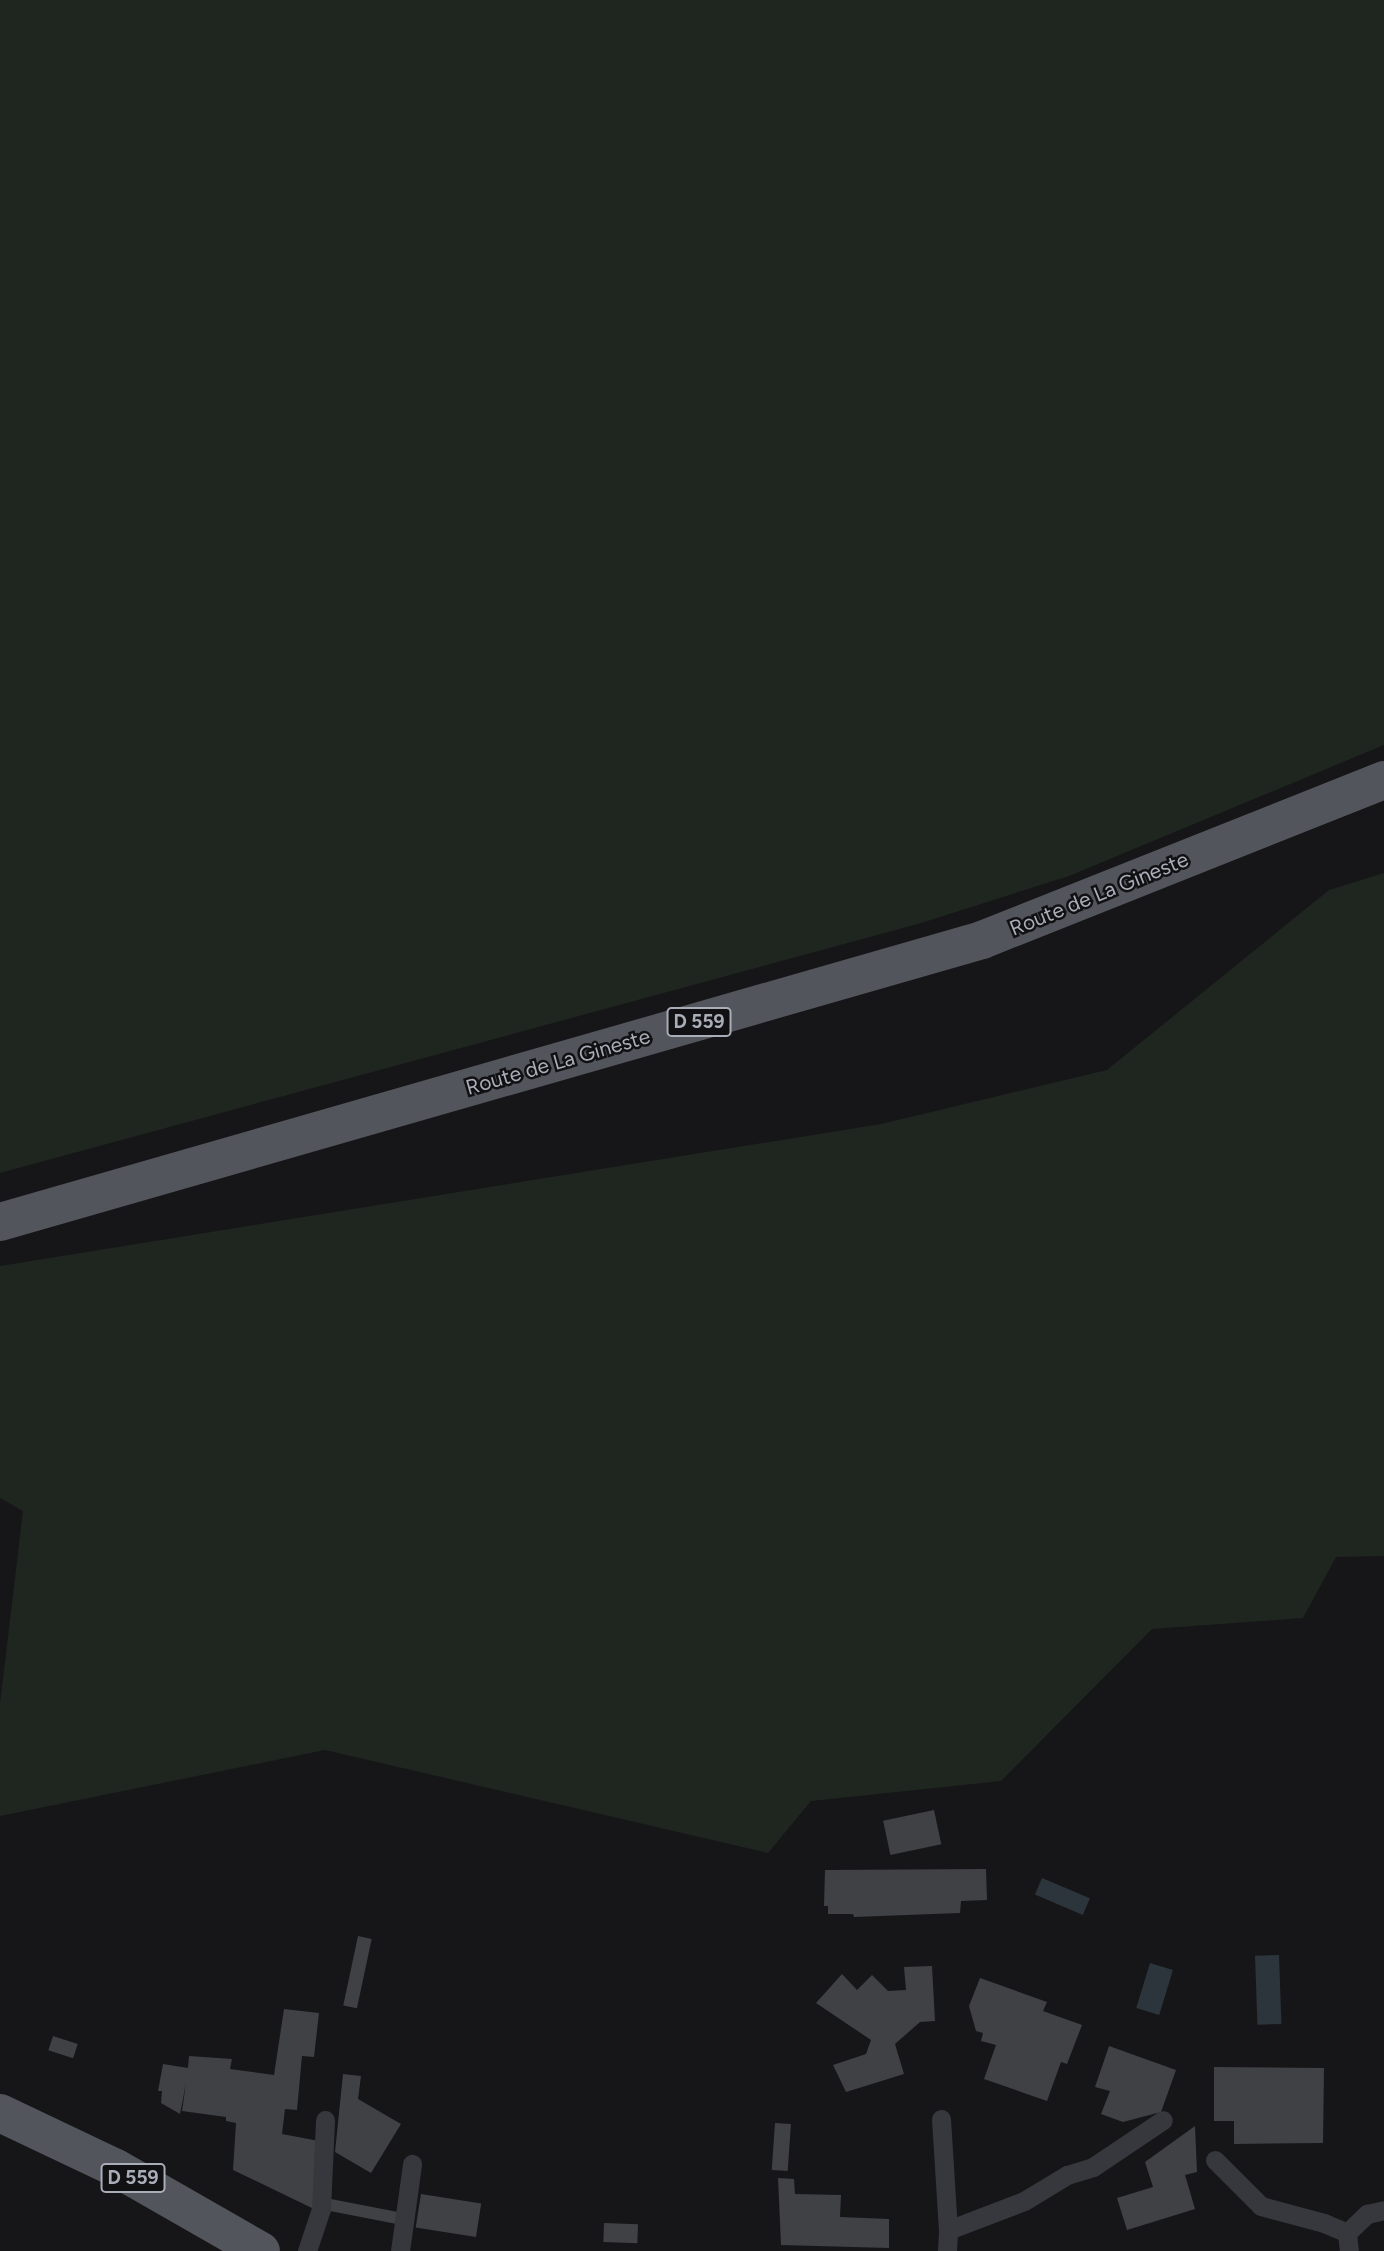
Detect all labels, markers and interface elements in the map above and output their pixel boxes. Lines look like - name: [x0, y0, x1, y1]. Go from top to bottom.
- street label: Route de La Gineste: [1006, 847, 1192, 941]
- road number: D 559: [666, 1006, 732, 1038]
- street label: Route de La Gineste: [463, 1024, 653, 1100]
- road number: D 559: [100, 2162, 166, 2194]

